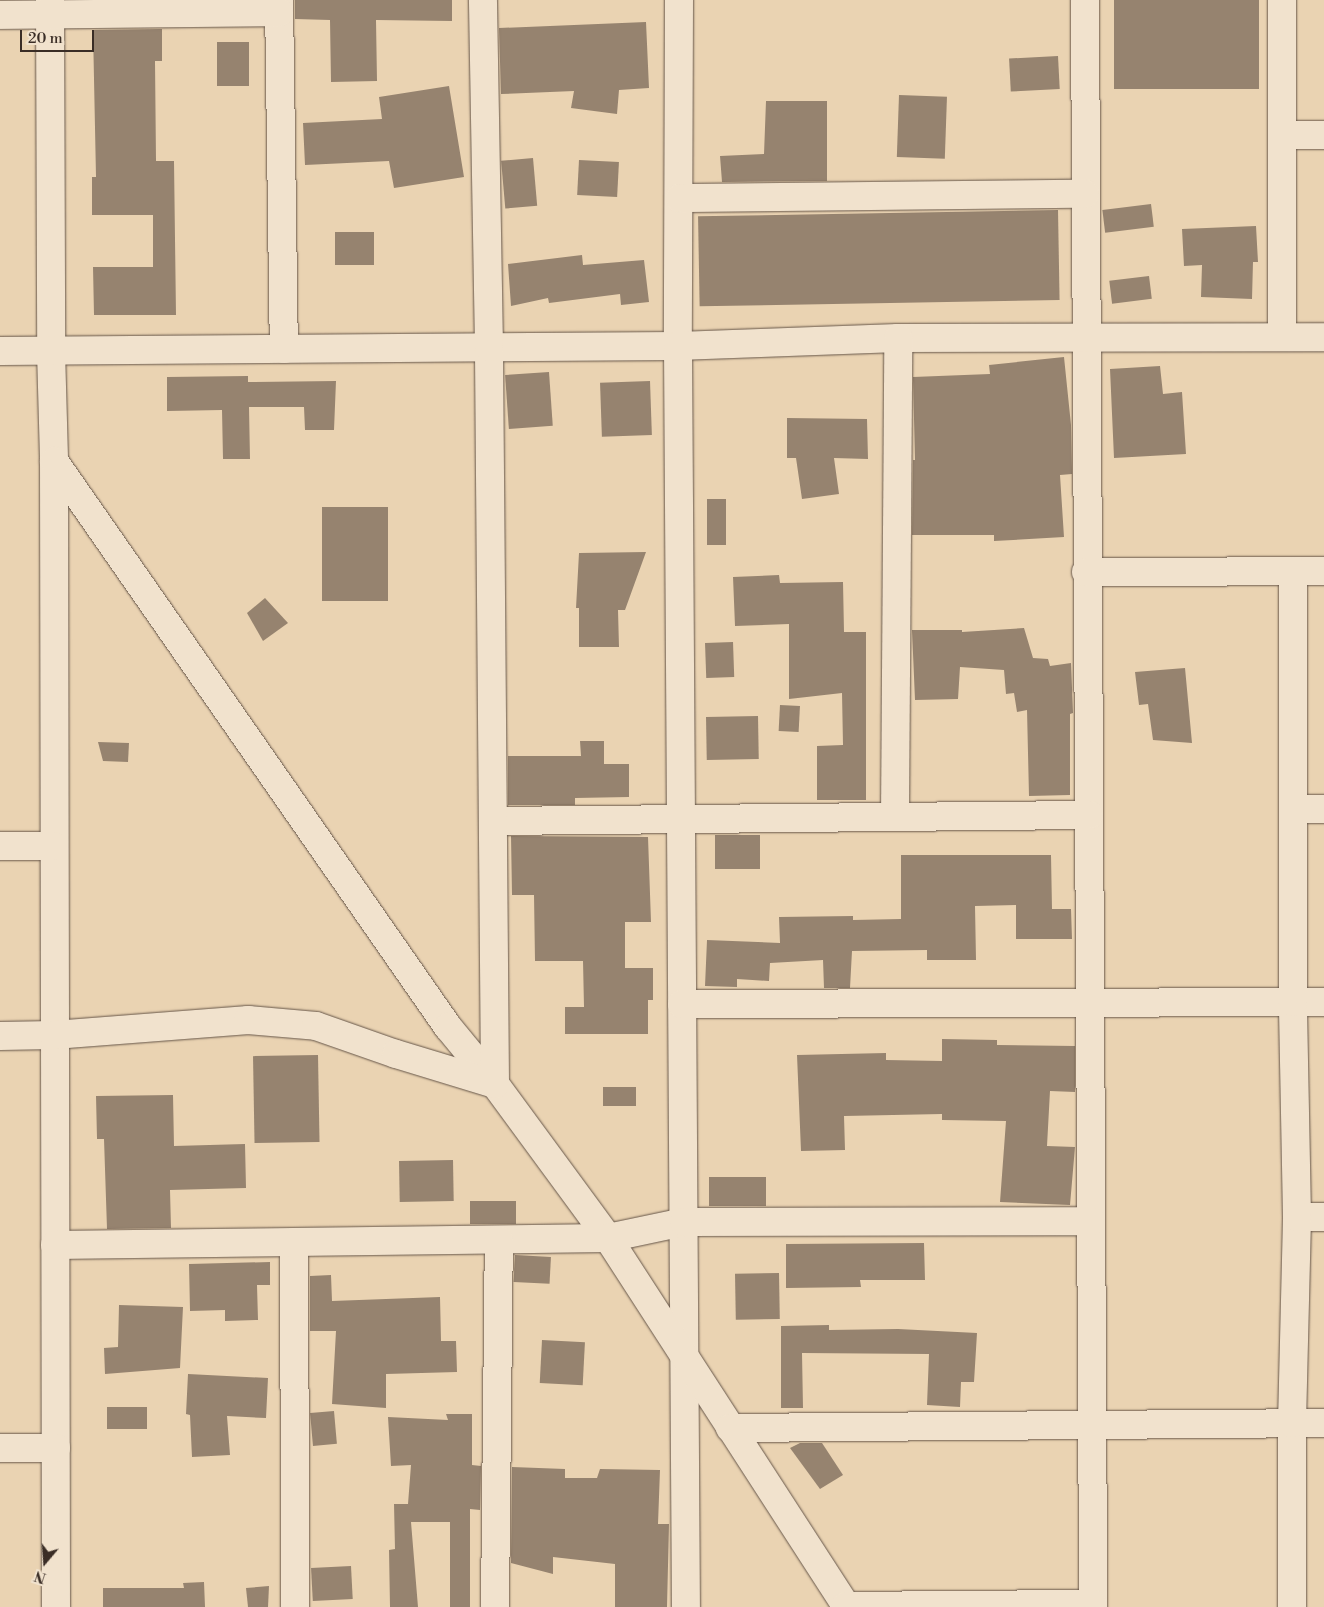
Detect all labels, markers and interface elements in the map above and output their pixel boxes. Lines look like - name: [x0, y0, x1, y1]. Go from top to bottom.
- scale bar: [22, 20, 96, 52]
- text: 20 m: [28, 29, 63, 48]
- north arrow: [20, 1537, 70, 1587]
- text: N: [32, 1566, 48, 1587]

